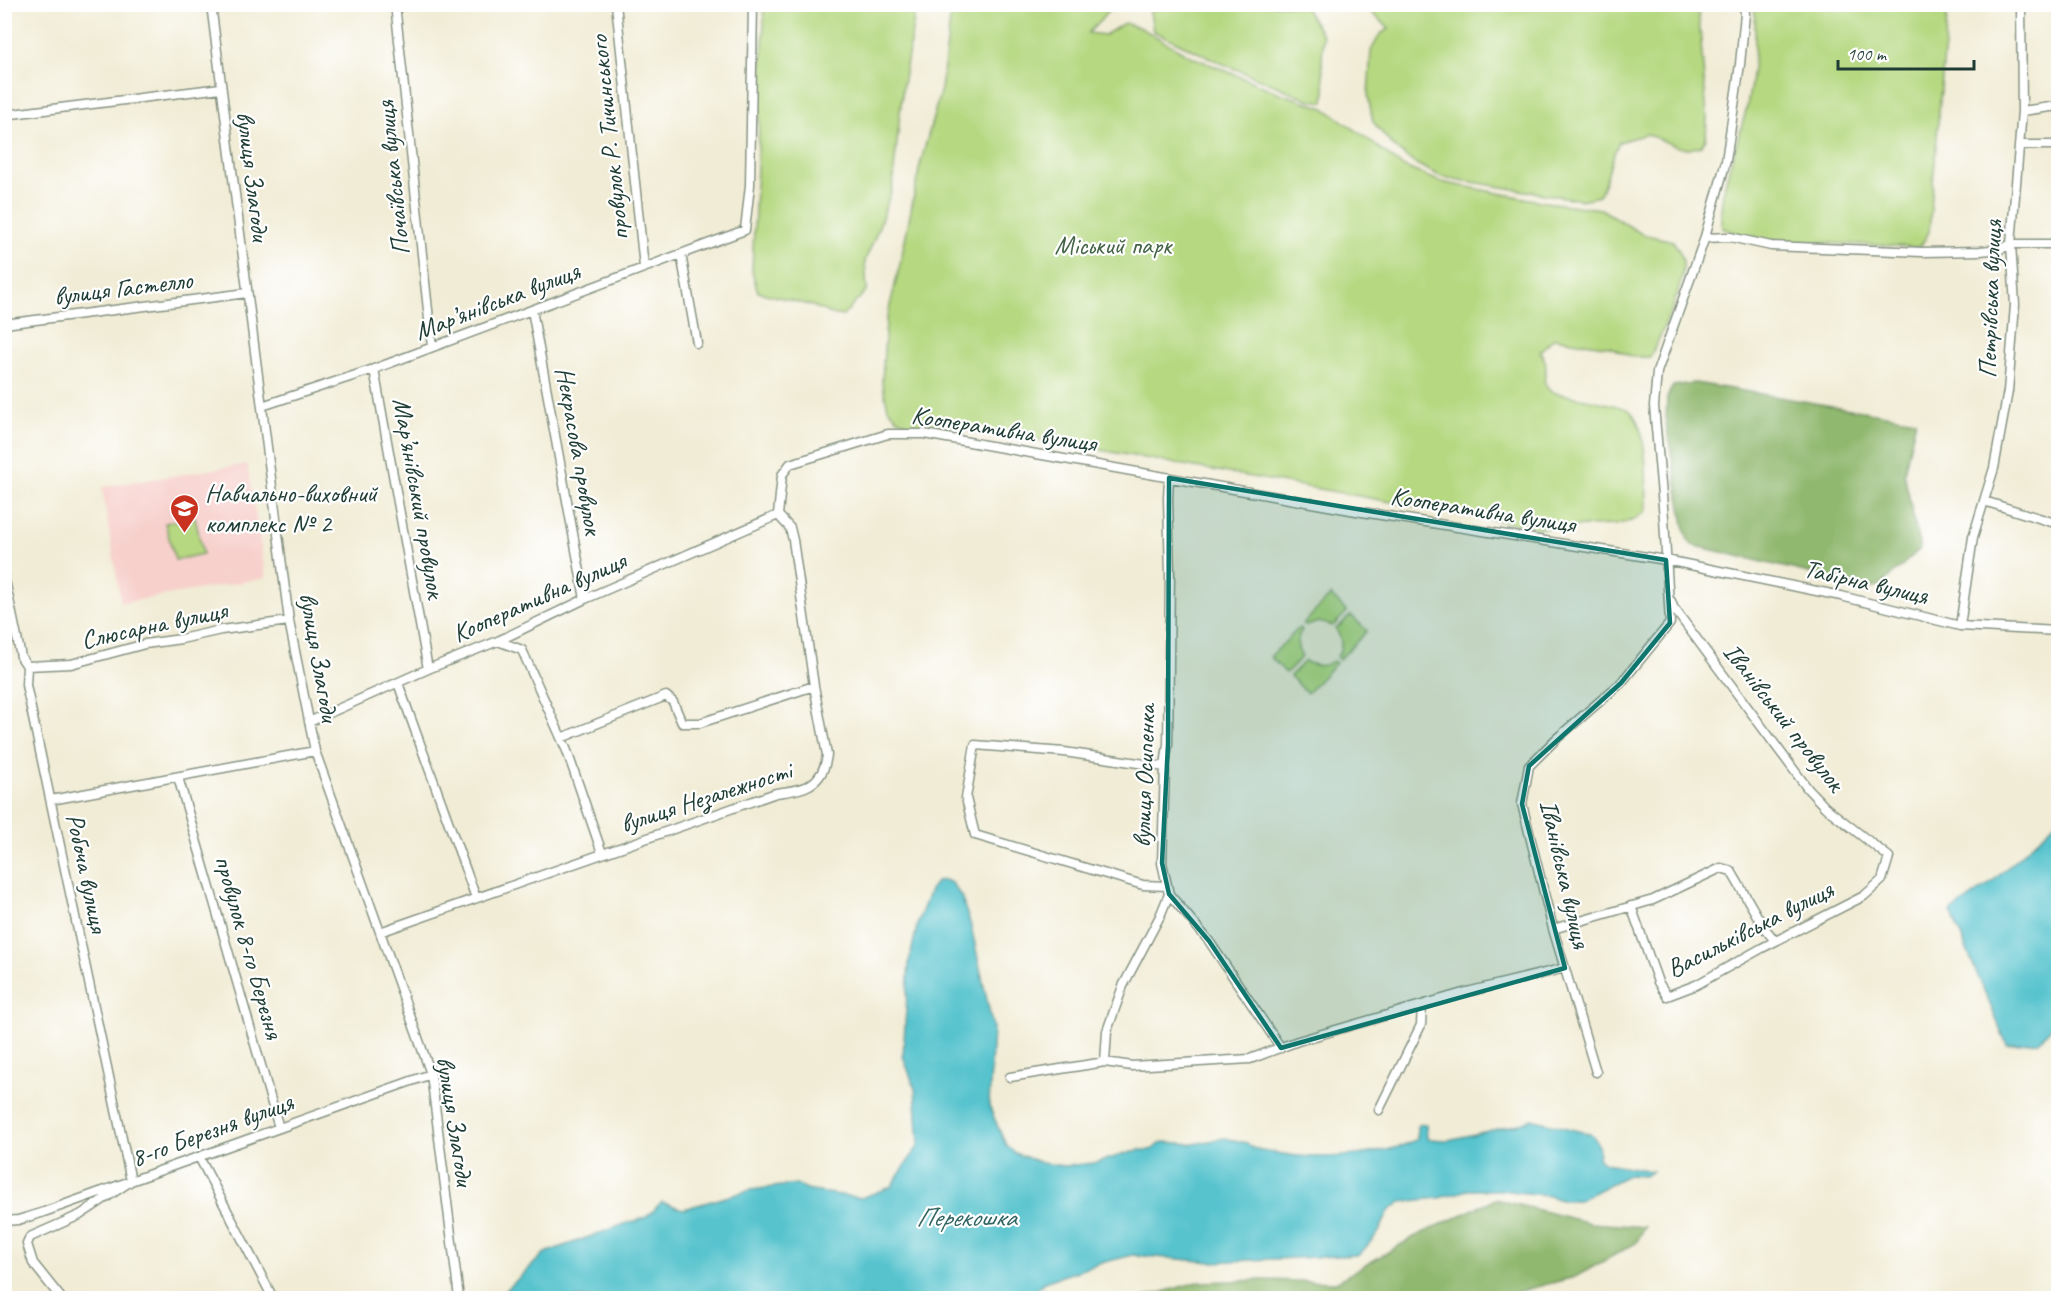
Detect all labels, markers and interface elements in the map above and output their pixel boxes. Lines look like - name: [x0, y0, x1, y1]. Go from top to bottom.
- street label: провулок Р. Тичинського: [582, 32, 636, 242]
- scale bar: [1838, 33, 1974, 71]
- text: 100 m: [1847, 43, 1888, 65]
- street label: Почаївська вулиця: [368, 98, 418, 257]
- street label: вулиця Злагоди: [229, 109, 278, 245]
- street label: Петрівська вулиця: [1971, 218, 2009, 379]
- park label: Міський парк: [1054, 229, 1173, 262]
- street label: Мар’янівська вулиця: [410, 254, 586, 348]
- street label: вулиця Гастелло: [52, 263, 196, 313]
- street label: Некрасова провулок: [548, 364, 610, 539]
- street label: Мар’янівський провулок: [385, 395, 453, 603]
- street label: Кооперативна вулиця: [909, 398, 1101, 460]
- place label: Навчально-виховний комплекс № 2: [205, 477, 379, 540]
- street label: Кооперативна вулиця: [1388, 479, 1580, 541]
- school or university icon: Навчально-виховний комплекс № 2: [168, 492, 200, 534]
- street label: Кооперативна вулиця: [447, 543, 633, 650]
- street label: Табірна вулиця: [1801, 552, 1933, 613]
- street label: вулиця Злагоди: [291, 590, 347, 727]
- street label: Слюсарна вулиця: [78, 593, 232, 657]
- street label: Іванівський провулок: [1716, 636, 1854, 800]
- street label: вулиця Осипенка: [1125, 702, 1163, 848]
- street label: вулиця Незалежності: [616, 753, 799, 841]
- street label: Іванівська вулиця: [1532, 797, 1598, 953]
- street label: Робоча вулиця: [58, 811, 116, 937]
- street label: провулок 8-го Березня: [207, 851, 291, 1044]
- street label: Васильківська вулиця: [1661, 872, 1840, 985]
- street label: вулиця Злагоди: [429, 1054, 482, 1191]
- street label: 8-го Березня вулиця: [126, 1085, 299, 1175]
- water label: Перекошка: [916, 1200, 1018, 1234]

